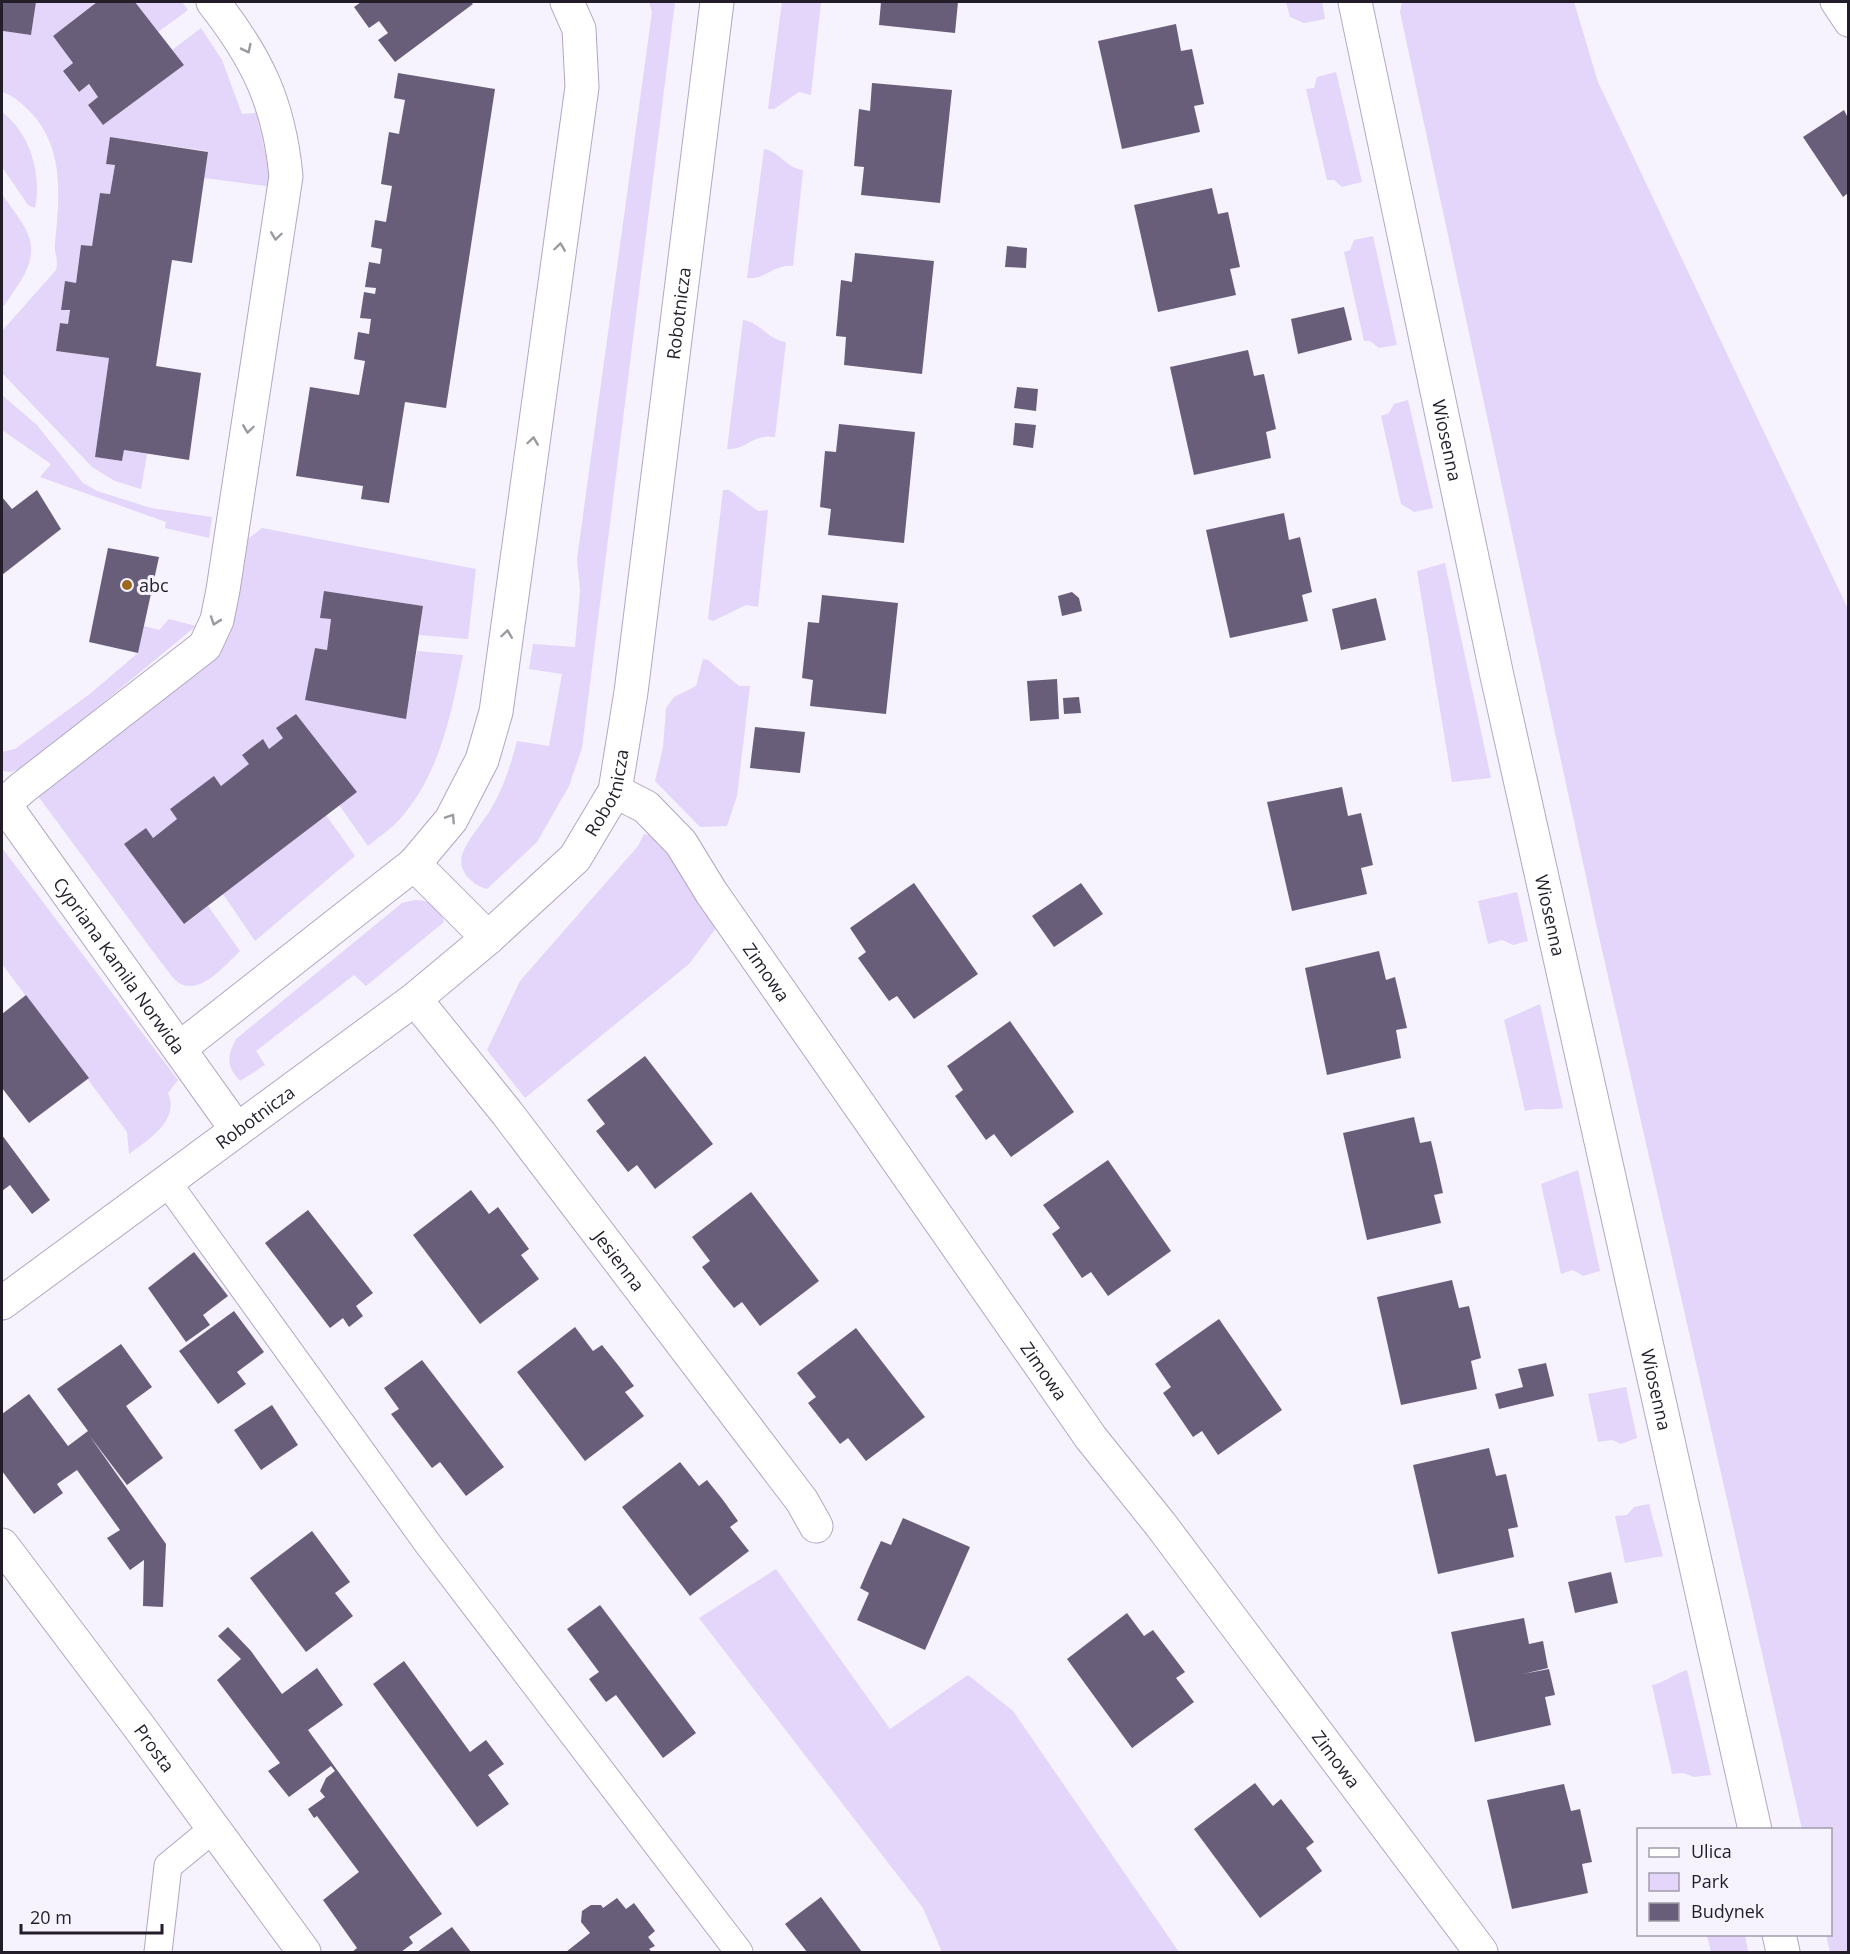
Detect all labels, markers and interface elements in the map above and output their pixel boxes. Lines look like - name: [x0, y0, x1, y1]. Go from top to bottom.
- one-way arrow: [239, 42, 251, 53]
- one-way arrow: [270, 230, 283, 240]
- one-way arrow: [553, 243, 565, 252]
- street label: Robotnicza: [661, 266, 696, 361]
- street label: Wiosenna: [1427, 397, 1468, 483]
- one-way arrow: [242, 424, 254, 433]
- one-way arrow: [527, 436, 539, 445]
- place label: abc: [139, 573, 169, 597]
- marker: abc: [120, 578, 134, 592]
- one-way arrow: [210, 615, 223, 625]
- one-way arrow: [500, 629, 512, 638]
- street label: Robotnicza: [579, 747, 634, 841]
- one-way arrow: [443, 814, 455, 824]
- street label: Cypriana Kamila Norwida: [48, 872, 191, 1059]
- street label: Wiosenna: [1530, 872, 1571, 958]
- street label: Zimowa: [738, 938, 795, 1006]
- street label: Robotnicza: [210, 1080, 299, 1154]
- street label: Jesienna: [587, 1224, 650, 1296]
- street label: Zimowa: [1015, 1337, 1073, 1405]
- street label: Wiosenna: [1636, 1347, 1677, 1433]
- street label: Prosta: [129, 1719, 180, 1777]
- street label: Zimowa: [1307, 1725, 1366, 1793]
- legend: [1637, 1828, 1832, 1936]
- text: Ulica: [1691, 1839, 1732, 1863]
- text: Park: [1691, 1869, 1729, 1893]
- scale bar: [21, 1897, 162, 1935]
- text: Budynek: [1691, 1899, 1765, 1923]
- text: 20 m: [30, 1905, 72, 1929]

